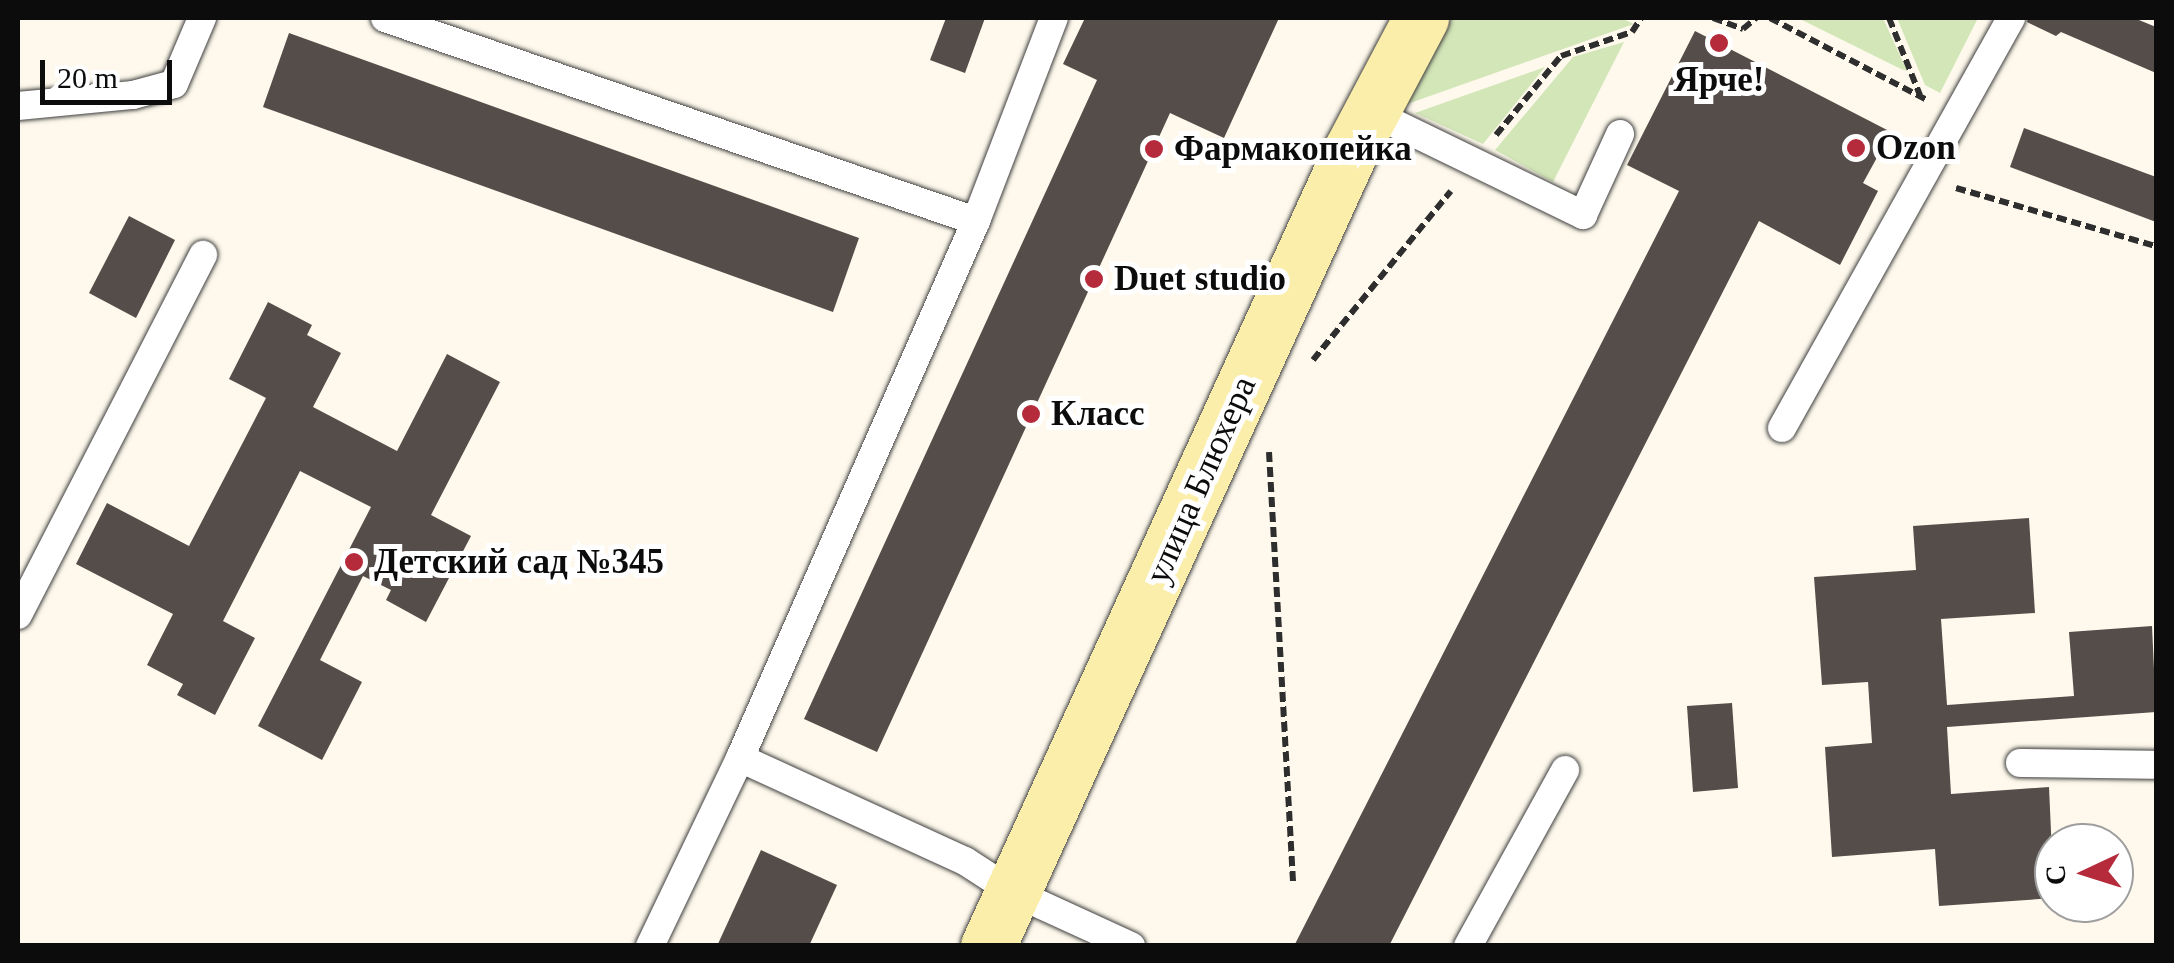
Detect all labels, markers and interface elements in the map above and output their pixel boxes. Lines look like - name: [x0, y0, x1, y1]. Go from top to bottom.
- marker: Ярче!: [1708, 32, 1730, 54]
- scale bar: [45, 40, 178, 102]
- place label: Ярче!: [1674, 59, 1764, 101]
- text: 20 m: [57, 61, 118, 94]
- place label: Ozon: [1876, 127, 1956, 169]
- place label: Фармакопейка: [1174, 128, 1412, 170]
- marker: Ozon: [1845, 137, 1867, 159]
- marker: Фармакопейка: [1143, 138, 1165, 160]
- place label: Duet studio: [1114, 258, 1286, 300]
- marker: Duet studio: [1083, 268, 1105, 290]
- street label: улица Блюхера: [1137, 370, 1265, 590]
- place label: Класс: [1051, 393, 1145, 435]
- marker: Класс: [1020, 403, 1042, 425]
- place label: Детский сад №345: [374, 541, 664, 583]
- marker: Детский сад №345: [343, 551, 365, 573]
- north arrow: [2034, 823, 2134, 923]
- text: С: [2039, 864, 2072, 886]

